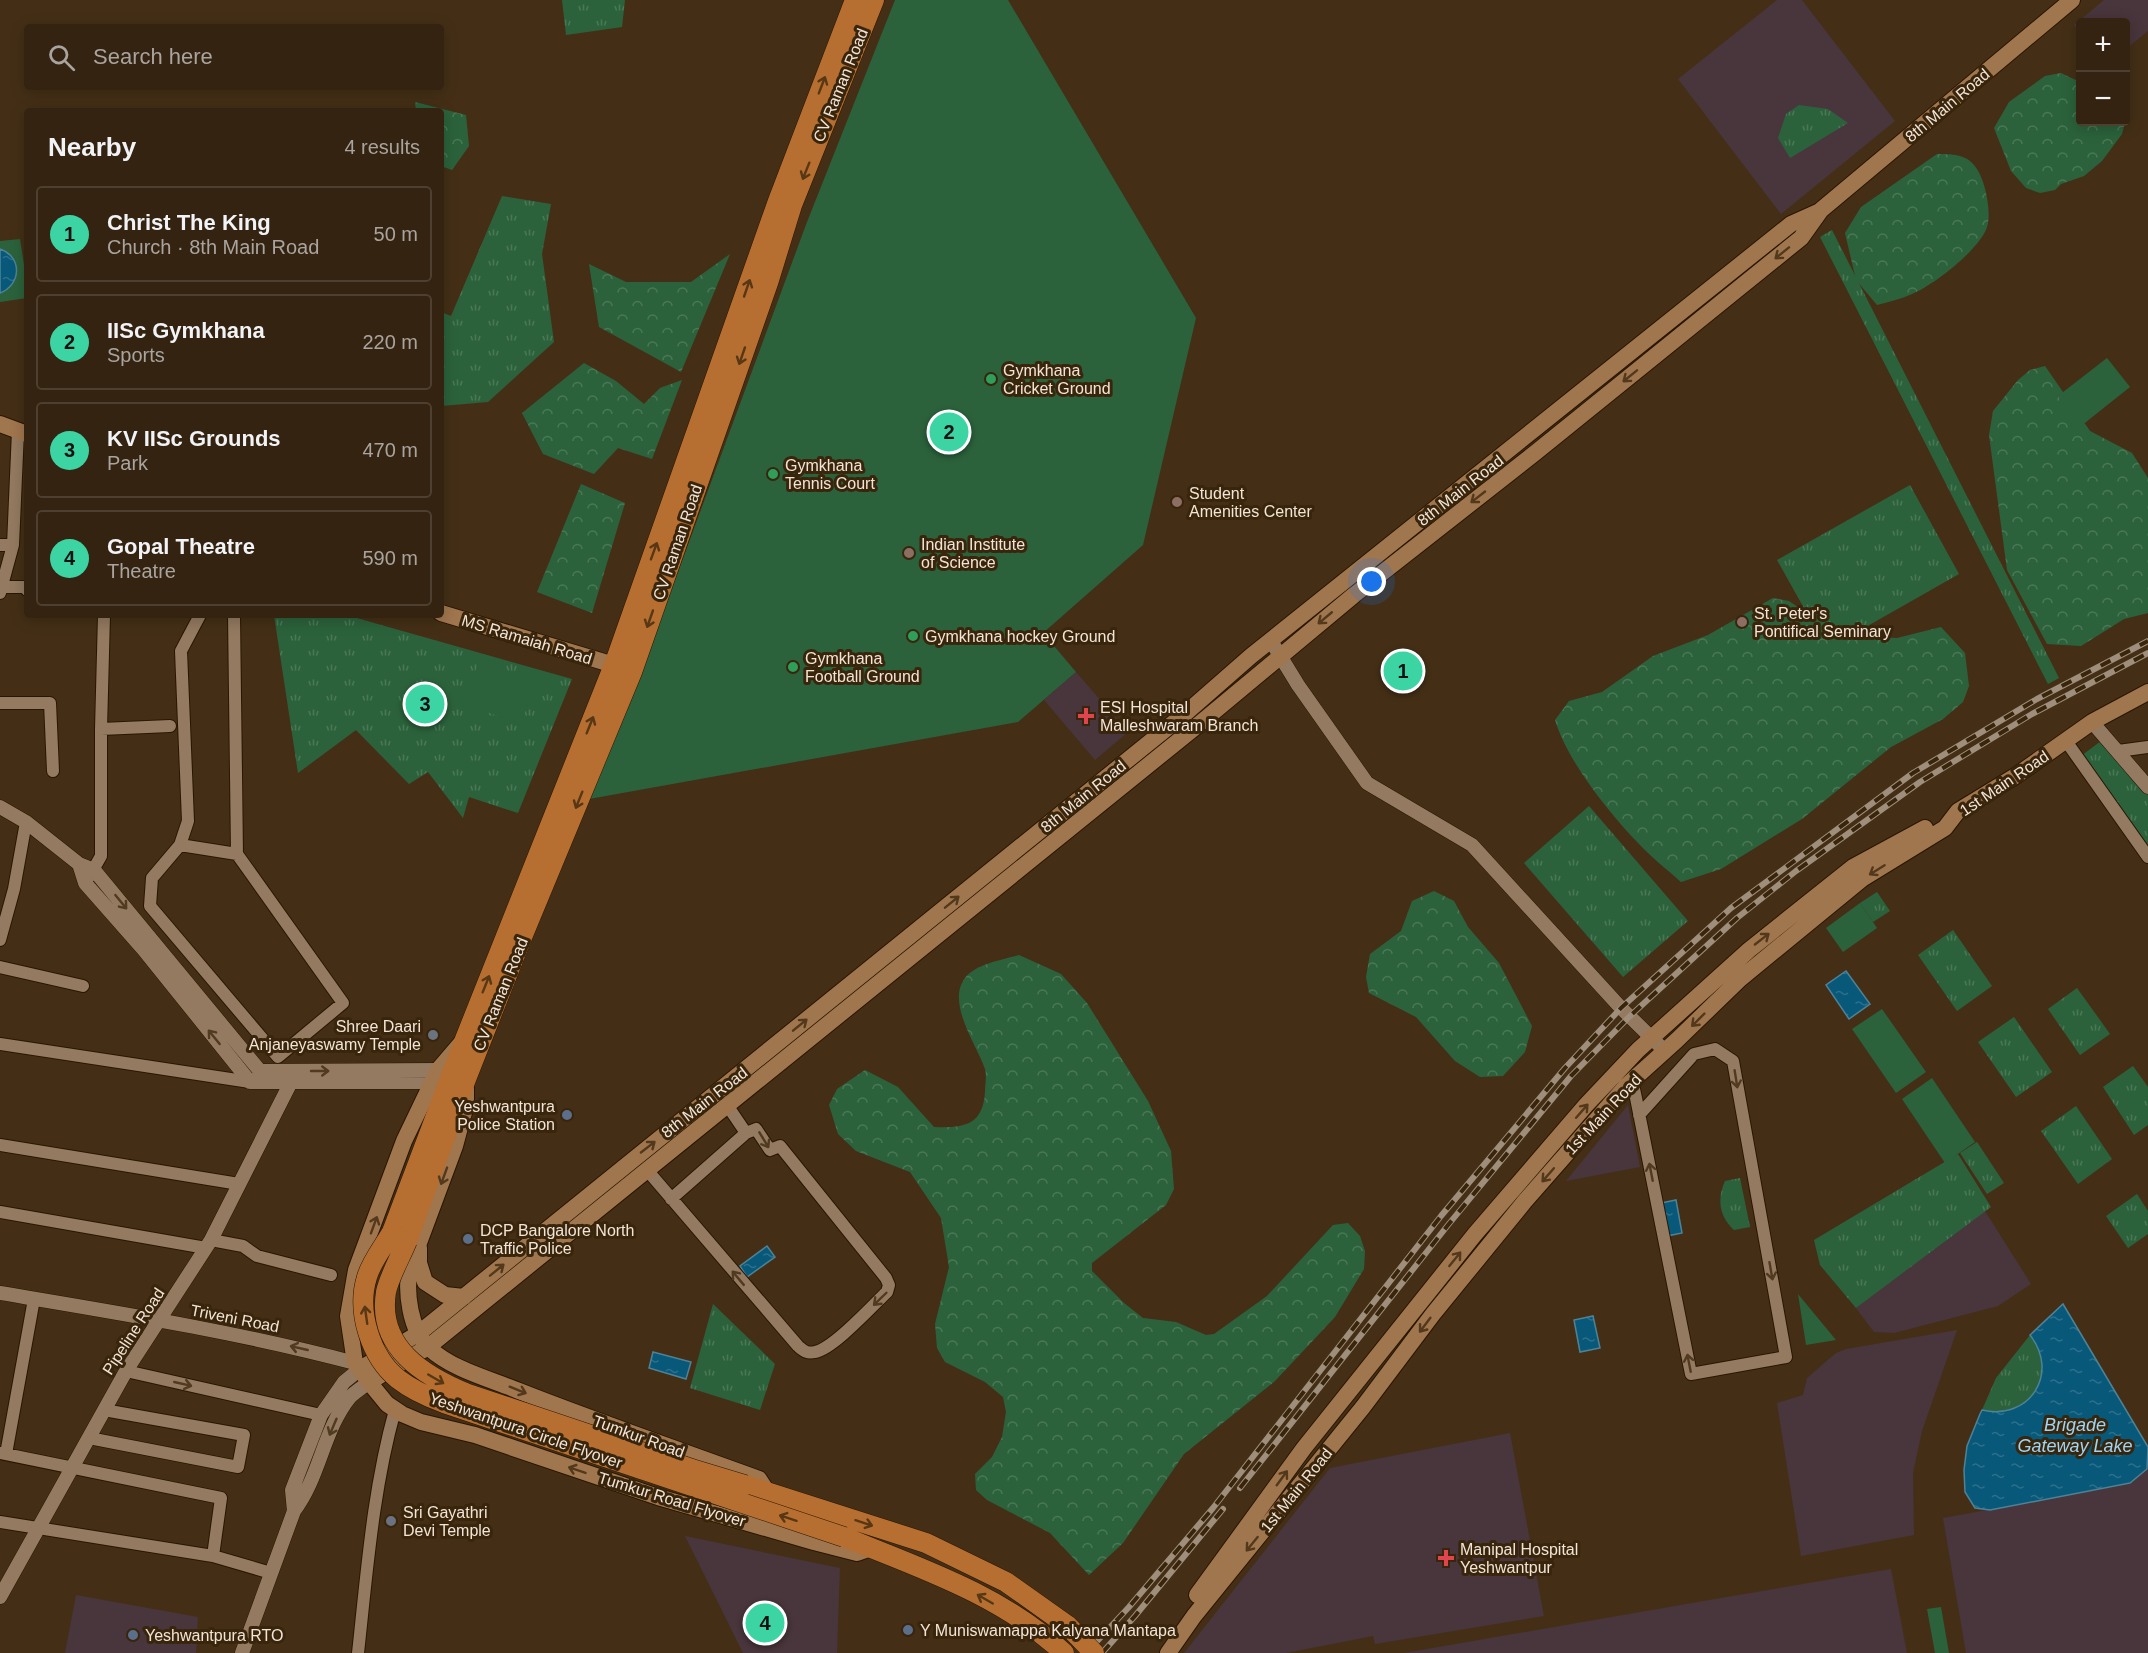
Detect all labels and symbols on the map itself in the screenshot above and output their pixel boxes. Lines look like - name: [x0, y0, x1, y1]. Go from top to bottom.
- street label: CV Raman Road: [810, 26, 871, 144]
- street label: 8th Main Road: [1902, 65, 1993, 145]
- one-way arrow: [817, 76, 828, 95]
- one-way arrow: [800, 162, 811, 180]
- one-way arrow: [1774, 247, 1790, 260]
- one-way arrow: [743, 279, 754, 298]
- one-way arrow: [736, 346, 747, 365]
- place label: Gymkhana Cricket Ground: [1003, 362, 1111, 397]
- one-way arrow: [1622, 369, 1638, 382]
- marker: Gymkhana Cricket Ground: [984, 372, 998, 386]
- pin: 2: [930, 410, 968, 454]
- street label: 8th Main Road: [1414, 452, 1507, 529]
- place label: Gymkhana Tennis Court: [785, 457, 875, 492]
- marker: Gymkhana Tennis Court: [766, 467, 780, 481]
- street label: CV Raman Road: [650, 482, 705, 602]
- place label: Student Amenities Center: [1189, 485, 1312, 520]
- one-way arrow: [1470, 491, 1486, 504]
- marker: Student Amenities Center: [1170, 495, 1184, 509]
- place label: Indian Institute of Science: [921, 536, 1025, 571]
- one-way arrow: [650, 542, 661, 561]
- marker: Indian Institute of Science: [902, 546, 916, 560]
- your location: [1357, 567, 1386, 596]
- place label: St. Peter's Pontifical Seminary: [1754, 605, 1891, 640]
- one-way arrow: [644, 609, 655, 628]
- street label: MS Ramaiah Road: [460, 612, 594, 667]
- one-way arrow: [1317, 612, 1333, 625]
- marker: St. Peter's Pontifical Seminary: [1735, 615, 1749, 629]
- place label: Gymkhana hockey Ground: [925, 628, 1115, 645]
- marker: Gymkhana hockey Ground: [906, 629, 920, 643]
- pin: 1: [1384, 648, 1422, 694]
- place label: Gymkhana Football Ground: [805, 650, 920, 685]
- marker: Gymkhana Football Ground: [786, 660, 800, 674]
- pin: 3: [406, 682, 444, 726]
- place label: ESI Hospital Malleshwaram Branch: [1100, 699, 1258, 734]
- marker: ESI Hospital Malleshwaram Branch: [1077, 707, 1095, 725]
- one-way arrow: [585, 716, 596, 735]
- street label: 1st Main Road: [1957, 748, 2052, 819]
- street label: 8th Main Road: [1038, 757, 1129, 836]
- one-way arrow: [573, 791, 584, 809]
- one-way arrow: [1869, 864, 1886, 876]
- one-way arrow: [114, 894, 128, 909]
- one-way arrow: [943, 896, 959, 909]
- one-way arrow: [1754, 933, 1770, 946]
- street label: CV Raman Road: [470, 935, 531, 1053]
- one-way arrow: [482, 976, 493, 994]
- one-way arrow: [1691, 1012, 1706, 1027]
- place label: Shree Daari Anjaneyaswamy Temple: [249, 1018, 421, 1053]
- one-way arrow: [792, 1018, 807, 1032]
- marker: Shree Daari Anjaneyaswamy Temple: [426, 1028, 440, 1042]
- one-way arrow: [207, 1029, 220, 1045]
- street label: 8th Main Road: [658, 1064, 751, 1141]
- one-way arrow: [310, 1065, 330, 1077]
- one-way arrow: [1730, 1068, 1741, 1088]
- street label: 1st Main Road: [1562, 1071, 1645, 1158]
- place label: Yeshwantpura Police Station: [454, 1098, 555, 1133]
- one-way arrow: [1575, 1104, 1589, 1119]
- marker: Yeshwantpura Police Station: [560, 1108, 574, 1122]
- one-way arrow: [758, 1131, 770, 1148]
- one-way arrow: [639, 1140, 655, 1153]
- one-way arrow: [1645, 1163, 1656, 1182]
- one-way arrow: [438, 1166, 449, 1185]
- one-way arrow: [1541, 1167, 1555, 1182]
- one-way arrow: [369, 1216, 380, 1235]
- place label: DCP Bangalore North Traffic Police: [480, 1222, 634, 1257]
- marker: DCP Bangalore North Traffic Police: [461, 1232, 475, 1246]
- one-way arrow: [1448, 1252, 1462, 1267]
- one-way arrow: [1765, 1260, 1776, 1280]
- one-way arrow: [488, 1264, 504, 1277]
- one-way arrow: [732, 1270, 745, 1286]
- street label: Pipeline Road: [99, 1285, 168, 1378]
- one-way arrow: [872, 1291, 887, 1306]
- street label: Triveni Road: [189, 1302, 281, 1335]
- one-way arrow: [360, 1306, 371, 1326]
- one-way arrow: [1418, 1317, 1431, 1333]
- one-way arrow: [290, 1342, 309, 1353]
- one-way arrow: [1683, 1354, 1694, 1374]
- one-way arrow: [427, 1374, 445, 1385]
- one-way arrow: [172, 1379, 192, 1390]
- one-way arrow: [508, 1385, 527, 1396]
- street label: Yeshwantpura Circle Flyover: [427, 1389, 625, 1472]
- street label: Tumkur Road: [591, 1412, 687, 1461]
- water label: Brigade Gateway Lake: [2017, 1415, 2133, 1456]
- one-way arrow: [327, 1418, 338, 1436]
- street label: 1st Main Road: [1257, 1445, 1335, 1536]
- one-way arrow: [569, 1463, 587, 1474]
- street label: Tumkur Road Flyover: [596, 1469, 748, 1530]
- one-way arrow: [1276, 1470, 1288, 1486]
- place label: Sri Gayathri Devi Temple: [403, 1504, 491, 1539]
- one-way arrow: [780, 1512, 798, 1523]
- marker: Sri Gayathri Devi Temple: [384, 1514, 398, 1528]
- one-way arrow: [854, 1518, 873, 1529]
- one-way arrow: [1245, 1536, 1258, 1552]
- place label: Manipal Hospital Yeshwantpur: [1460, 1541, 1578, 1576]
- marker: Manipal Hospital Yeshwantpur: [1437, 1549, 1455, 1567]
- one-way arrow: [977, 1592, 994, 1604]
- pin: 4: [746, 1600, 784, 1646]
- place label: Y Muniswamappa Kalyana Mantapa: [920, 1622, 1176, 1639]
- marker: Y Muniswamappa Kalyana Mantapa: [901, 1623, 915, 1637]
- place label: Yeshwantpura RTO: [145, 1627, 283, 1644]
- marker: Yeshwantpura RTO: [126, 1628, 140, 1642]

